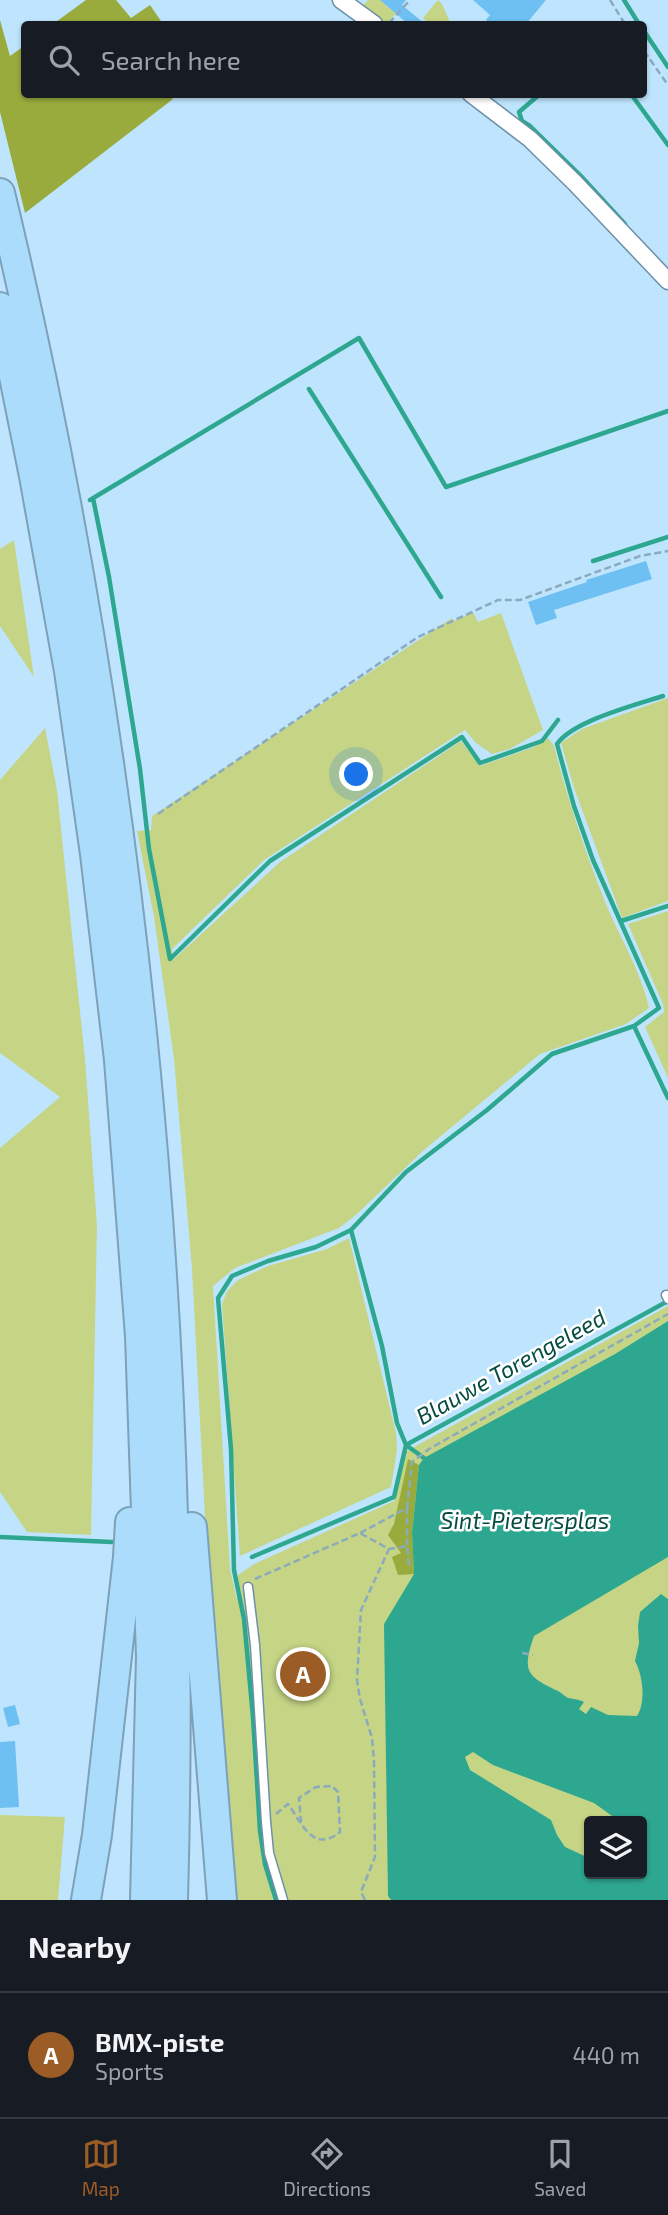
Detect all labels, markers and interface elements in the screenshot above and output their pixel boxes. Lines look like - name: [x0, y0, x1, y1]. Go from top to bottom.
- search box: [21, 21, 647, 98]
- icon: search: [45, 41, 83, 79]
- text: Search here: [101, 44, 241, 75]
- your location: [339, 757, 373, 791]
- water label: Blauwe Torengeleed: [411, 1302, 610, 1430]
- water label: Sint-Pietersplas: [441, 1506, 609, 1534]
- pin: A: [280, 1648, 326, 1700]
- map controls: [584, 1816, 647, 1879]
- button: layers: [584, 1816, 647, 1879]
- text: Nearby: [28, 1928, 131, 1964]
- text: BMX-piste: [95, 2026, 224, 2057]
- text: A: [43, 2041, 59, 2069]
- text: 440 m: [573, 2041, 640, 2069]
- text: Sports: [95, 2057, 164, 2085]
- tab: Map: [82, 2135, 120, 2200]
- tab: Directions: [283, 2135, 371, 2200]
- tab: Saved: [534, 2135, 586, 2200]

